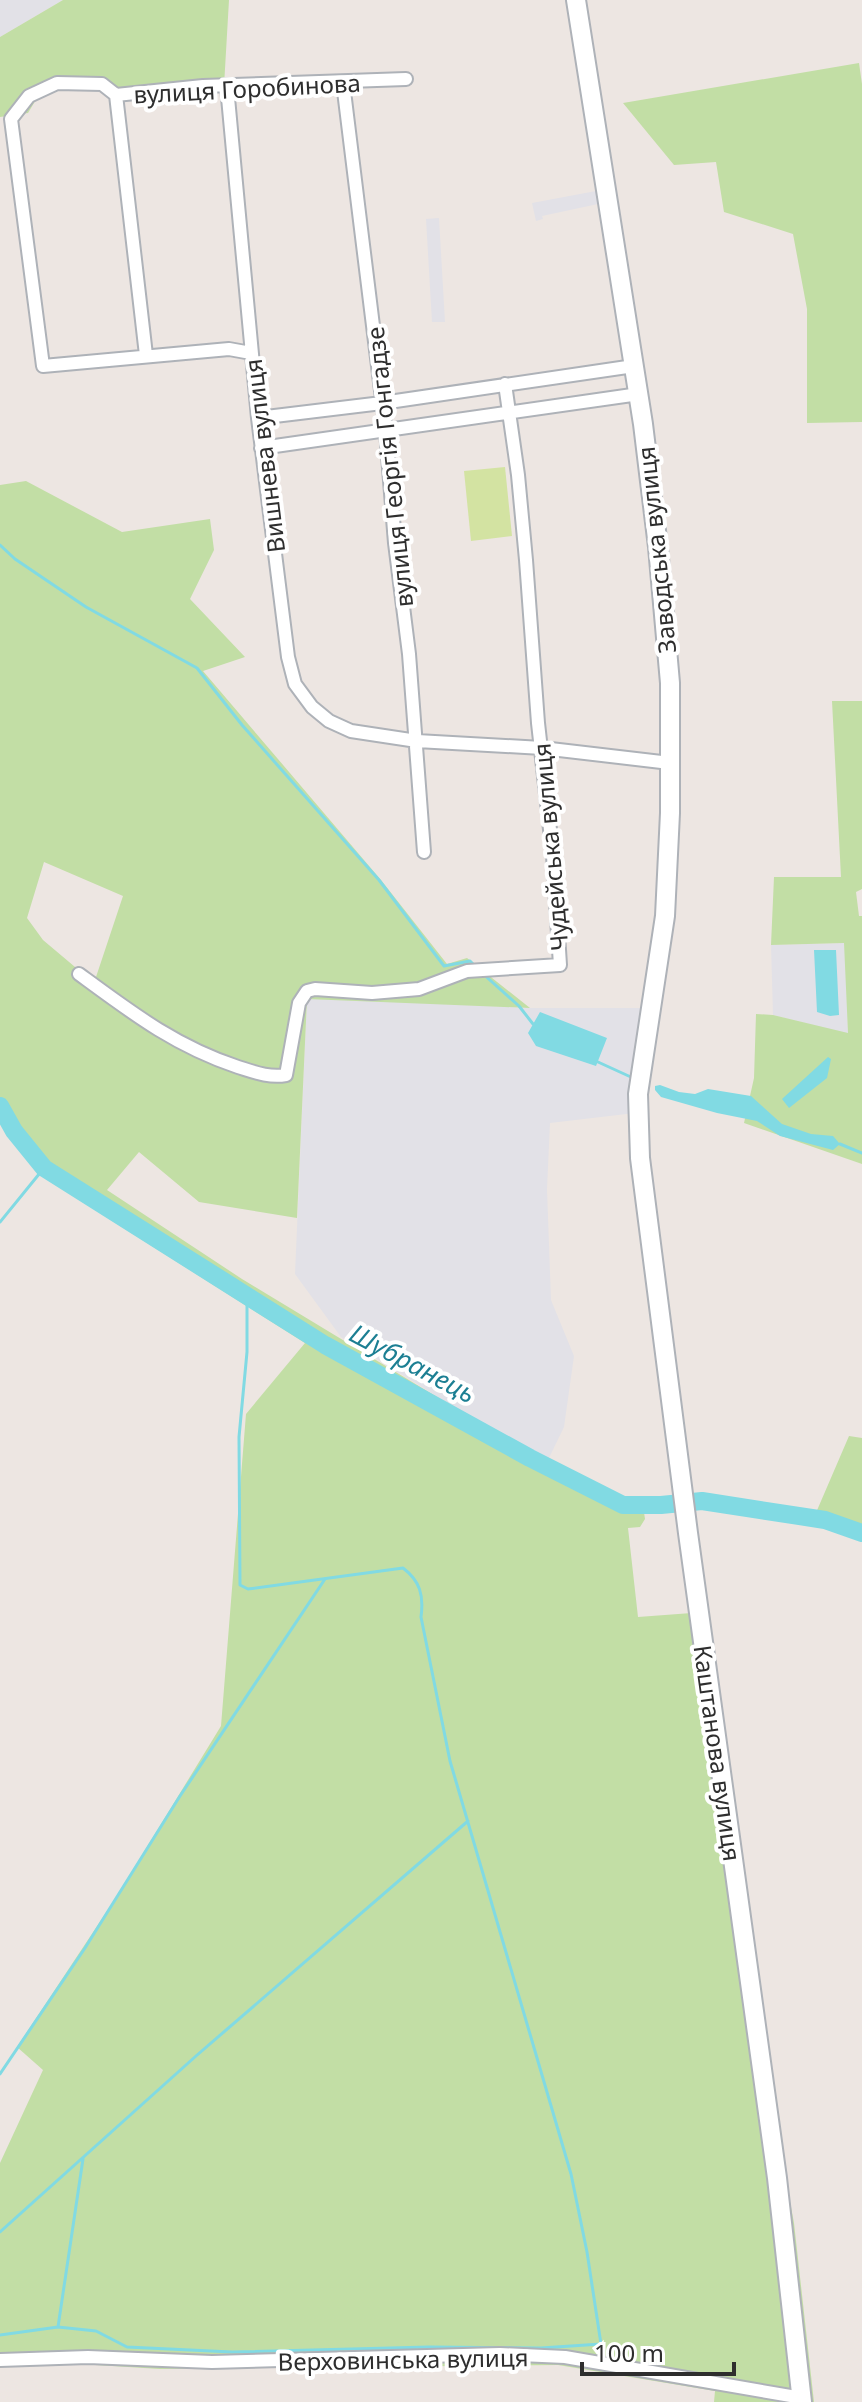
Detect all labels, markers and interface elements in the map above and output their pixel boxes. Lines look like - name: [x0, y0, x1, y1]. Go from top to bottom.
- street label: вулиця Горобинова: [133, 66, 361, 110]
- street label: вулиця Георгія Гонгадзе: [358, 325, 420, 609]
- street label: Вишнева вулиця: [236, 357, 292, 555]
- street label: Заводська вулиця: [629, 445, 683, 655]
- street label: Чудейська вулиця: [524, 742, 576, 952]
- water label: Шубранець: [344, 1315, 482, 1411]
- street label: Каштанова вулиця: [686, 1643, 750, 1863]
- scale bar: [582, 2326, 734, 2376]
- text: 100 m: [594, 2336, 664, 2369]
- street label: Верховинська вулиця: [277, 2340, 529, 2378]

